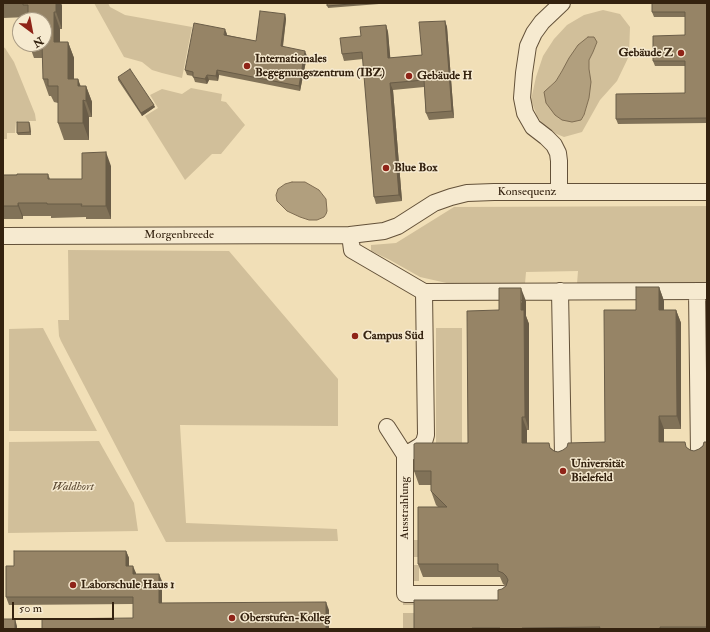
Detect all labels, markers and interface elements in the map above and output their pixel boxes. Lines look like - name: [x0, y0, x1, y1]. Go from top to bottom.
- north arrow: [12, 12, 52, 52]
- text: N: [30, 34, 46, 50]
- place label: Gebäude Z: [618, 46, 673, 60]
- marker: Gebäude Z: [676, 48, 686, 58]
- place label: Internationales Begegnungszentrum (IBZ): [255, 52, 385, 80]
- marker: Internationales Begegnungszentrum (IBZ): [242, 61, 252, 71]
- place label: Gebäude H: [417, 69, 472, 83]
- marker: Gebäude H: [404, 71, 414, 81]
- place label: Blue Box: [394, 161, 437, 175]
- marker: Blue Box: [381, 163, 391, 173]
- street label: Konsequenz: [498, 185, 556, 199]
- street label: Morgenbreede: [144, 228, 214, 242]
- place label: Campus Süd: [363, 329, 424, 343]
- marker: Campus Süd: [350, 331, 360, 341]
- place label: Universität Bielefeld: [571, 457, 625, 485]
- marker: Universität Bielefeld: [558, 466, 568, 476]
- street label: Ausstrahlung: [398, 477, 412, 539]
- park label: Waldhort: [52, 480, 94, 494]
- place label: Laborschule Haus 1: [81, 578, 175, 592]
- marker: Laborschule Haus 1: [68, 580, 78, 590]
- scale bar: [14, 594, 116, 620]
- text: 50 m: [19, 601, 42, 616]
- place label: Oberstufen-Kolleg: [240, 611, 330, 625]
- marker: Oberstufen-Kolleg: [227, 613, 237, 623]

